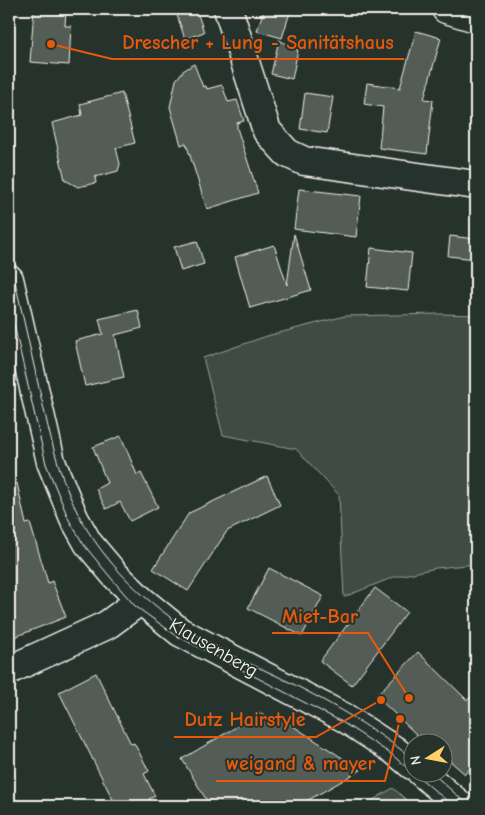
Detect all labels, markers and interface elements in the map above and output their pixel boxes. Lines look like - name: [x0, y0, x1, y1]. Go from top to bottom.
- callout: Drescher + Lung - Sanitätshaus: [112, 24, 404, 59]
- text: Drescher + Lung - Sanitätshaus: [122, 31, 394, 54]
- callout: Miet-Bar: [272, 598, 368, 633]
- text: Miet-Bar: [282, 605, 358, 628]
- street label: Klausenberg: [165, 614, 262, 682]
- callout: Dutz Hairstyle: [174, 702, 316, 737]
- text: Dutz Hairstyle: [184, 708, 306, 731]
- north arrow: [402, 732, 452, 782]
- callout: weigand & mayer: [216, 746, 385, 781]
- text: weigand & mayer: [226, 752, 376, 775]
- text: N: [407, 754, 425, 766]

